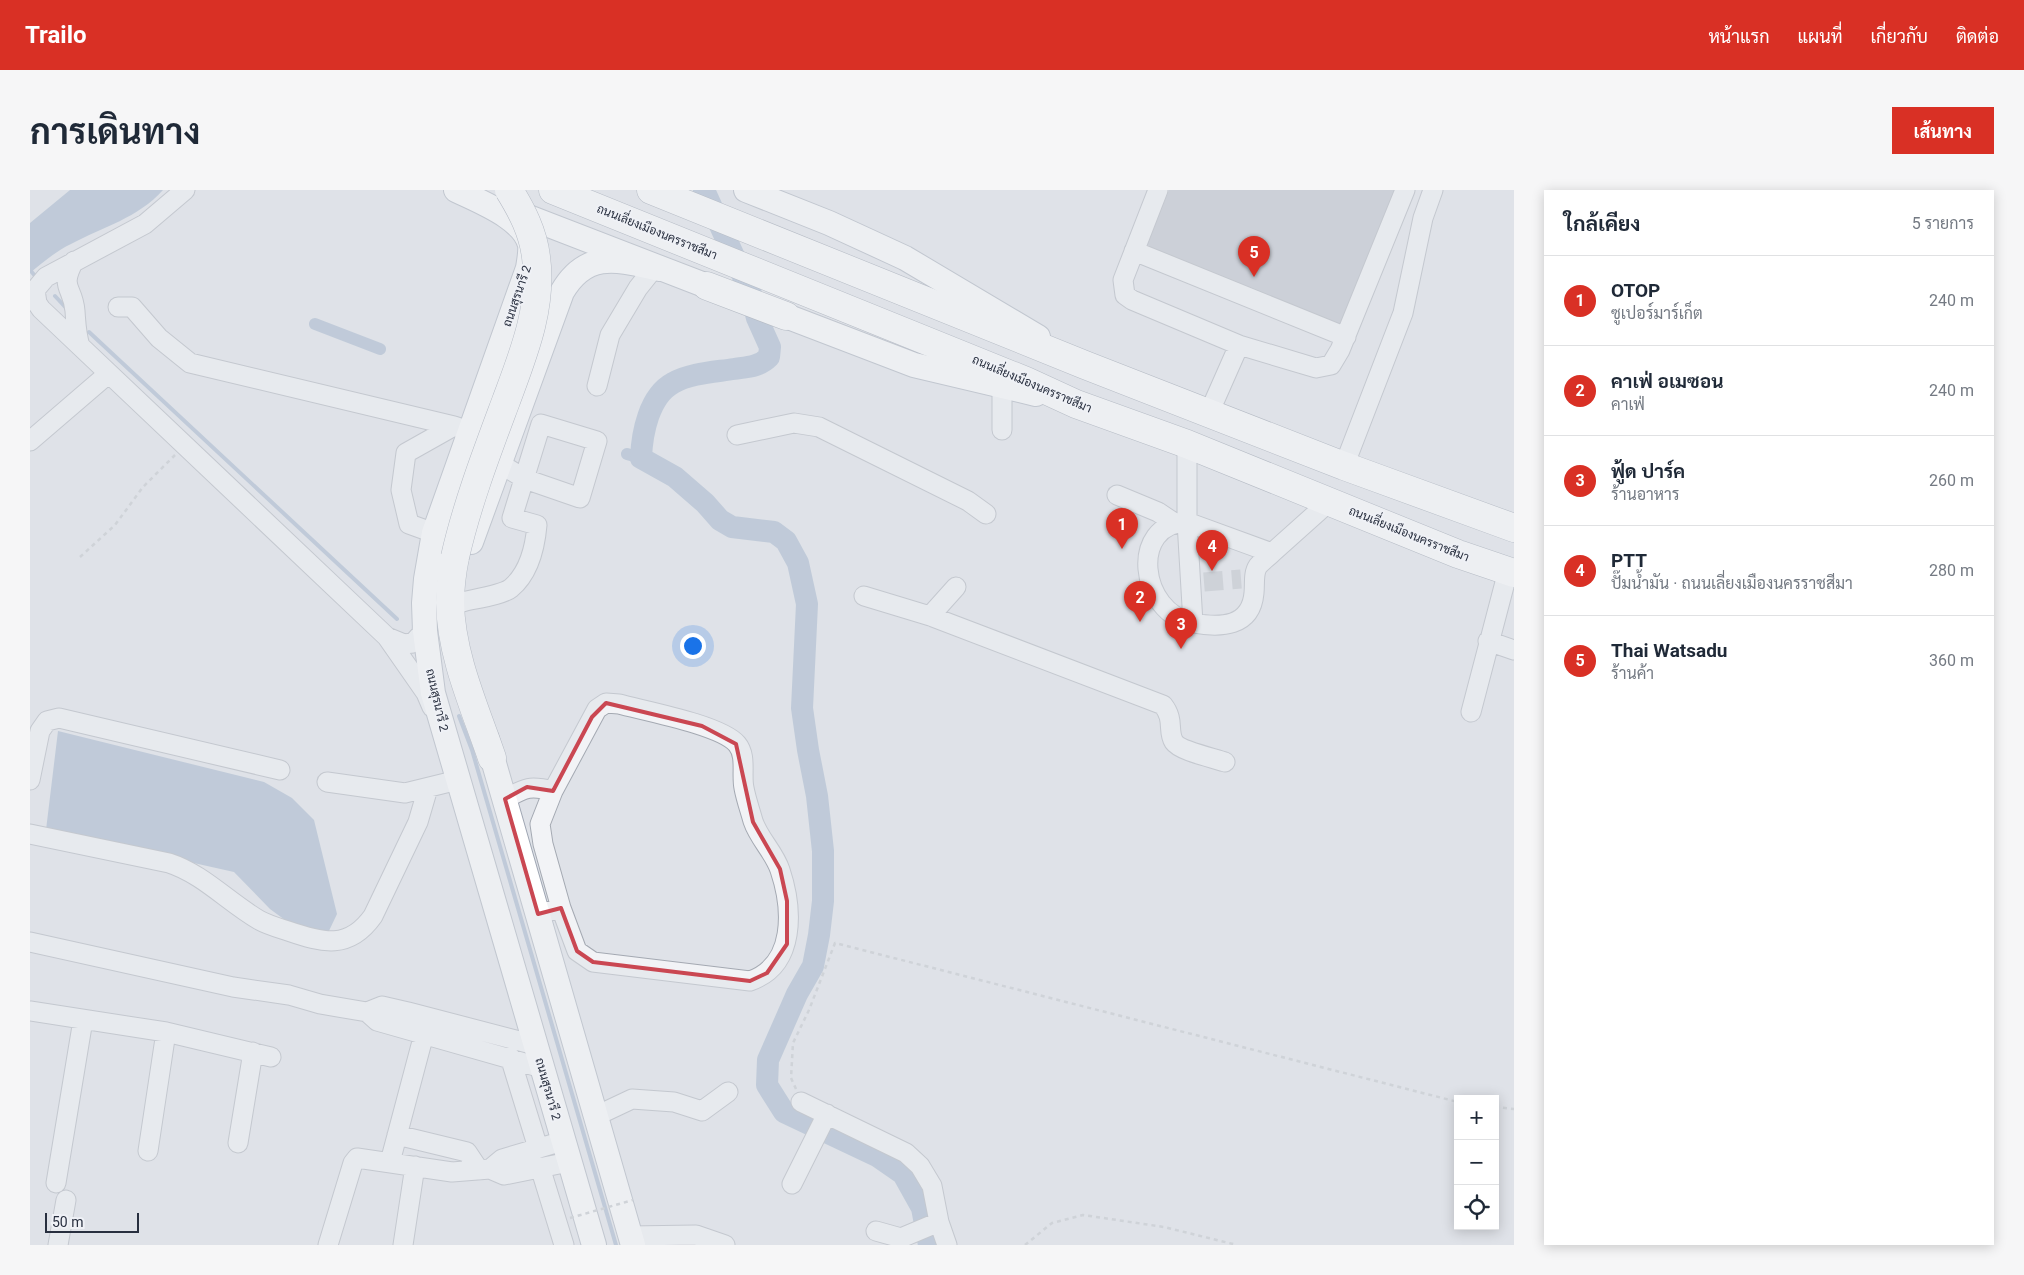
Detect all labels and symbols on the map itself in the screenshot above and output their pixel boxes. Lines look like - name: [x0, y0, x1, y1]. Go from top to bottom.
- street label: ถนนเลี่ยงเมืองนครราชสีมา: [595, 198, 721, 263]
- pin: 5: [1238, 236, 1270, 277]
- street label: ถนนสุรนารี 2: [499, 263, 536, 329]
- street label: ถนนเลี่ยงเมืองนครราชสีมา: [970, 349, 1095, 416]
- street label: ถนนเลี่ยงเมืองนครราชสีมา: [1347, 500, 1473, 565]
- pin: 1: [1106, 508, 1138, 549]
- pin: 4: [1196, 530, 1228, 571]
- pin: 2: [1124, 581, 1156, 622]
- pin: 3: [1165, 608, 1197, 649]
- your location: [680, 633, 706, 659]
- street label: ถนนสุรนารี 2: [421, 667, 452, 733]
- street label: ถนนสุรนารี 2: [531, 1056, 565, 1122]
- scale bar: [45, 1210, 139, 1233]

